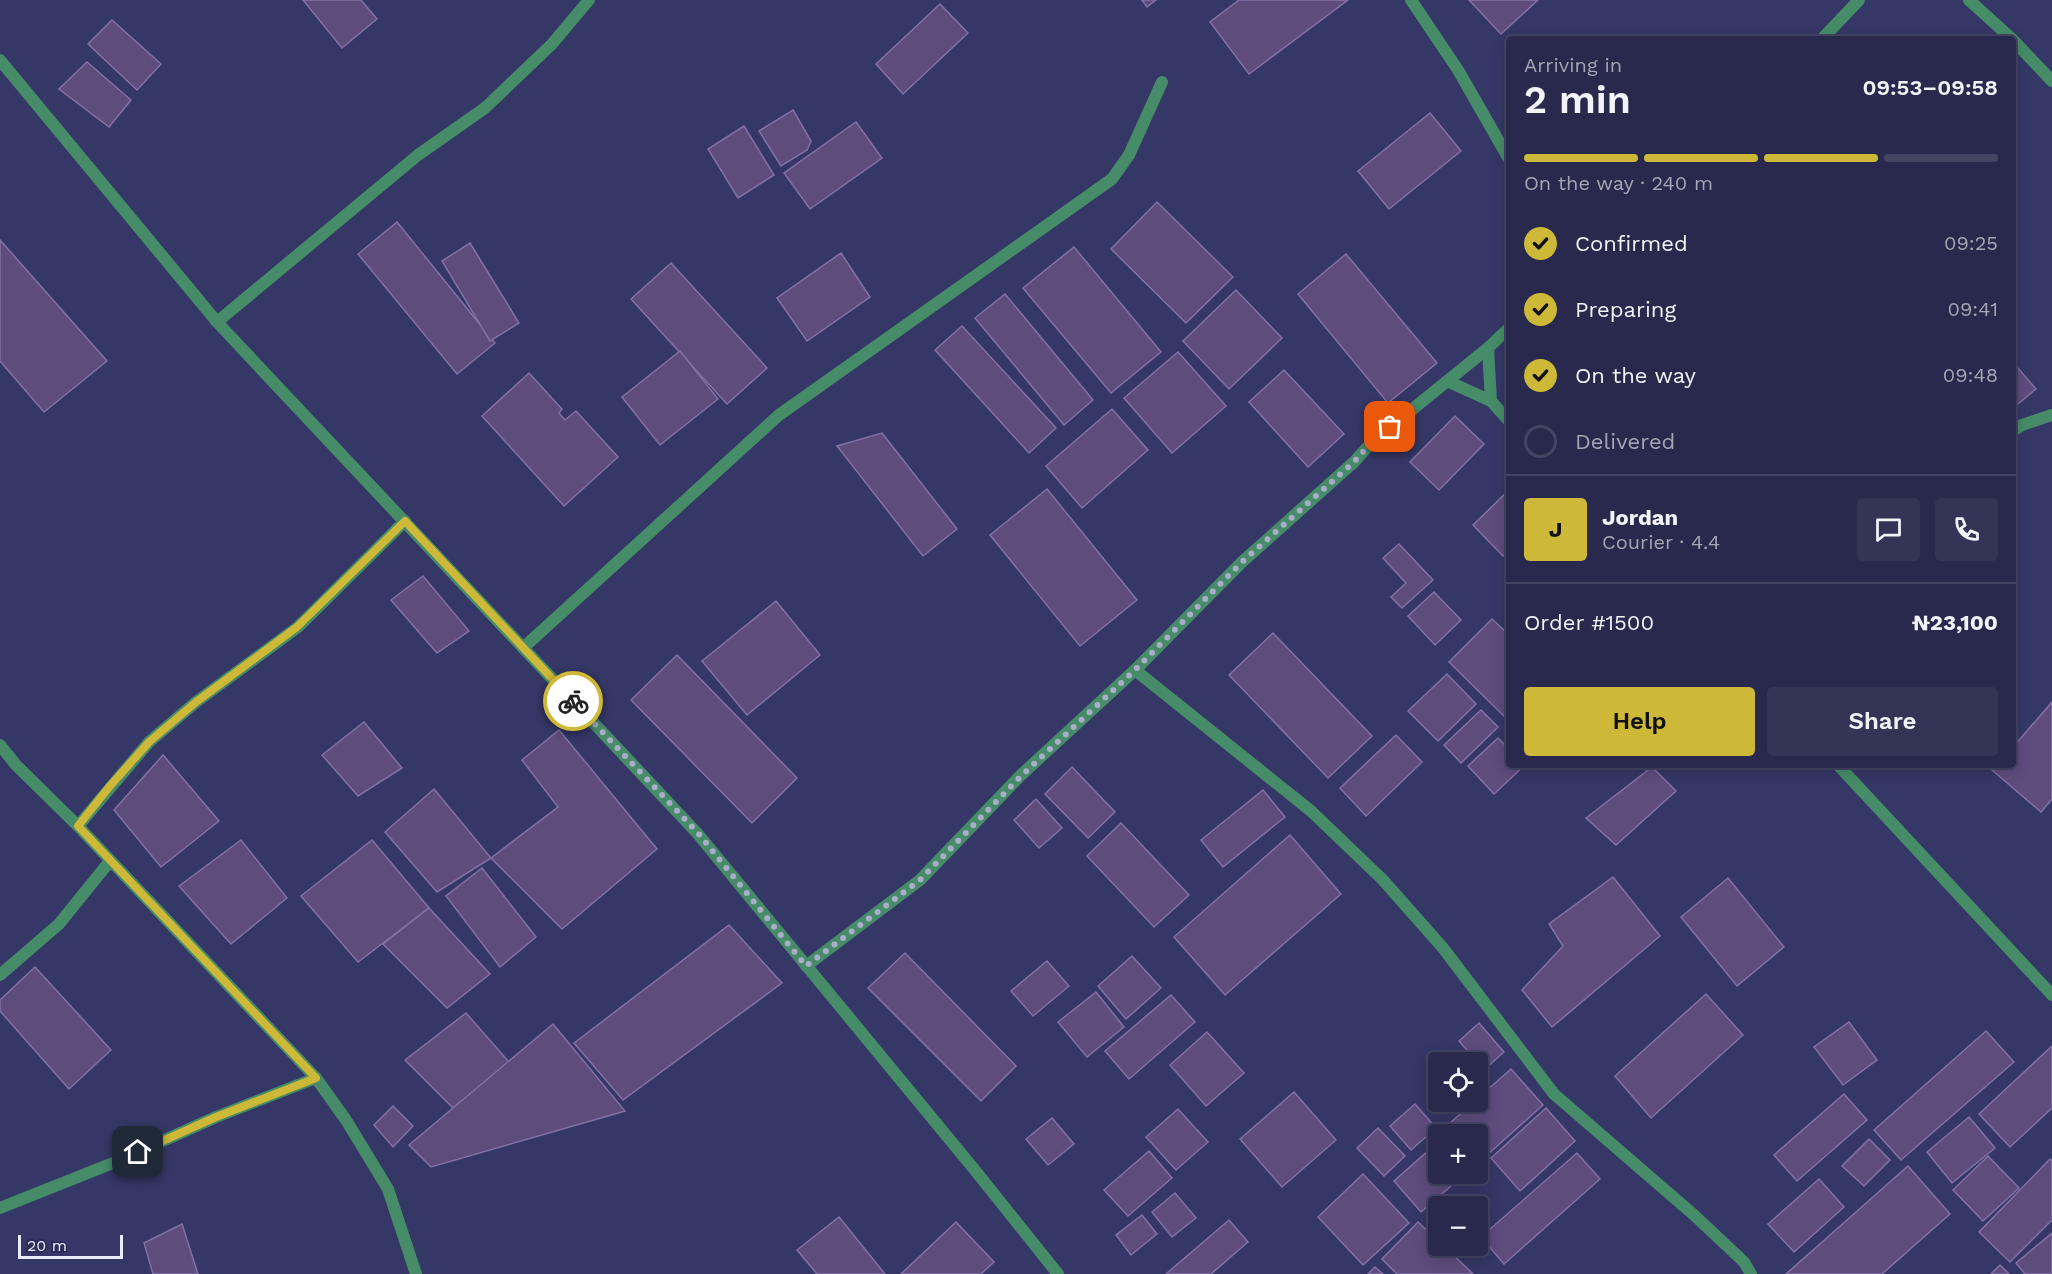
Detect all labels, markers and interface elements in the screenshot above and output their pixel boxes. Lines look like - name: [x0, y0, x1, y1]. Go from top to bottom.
- text: Arriving in: [1524, 53, 1622, 77]
- text: 09:53–09:58: [1862, 75, 1998, 100]
- text: 2 min: [1524, 77, 1631, 122]
- text: On the way · 240 m: [1524, 171, 1713, 195]
- icon: check: [1524, 227, 1557, 260]
- text: Confirmed: [1575, 231, 1688, 256]
- text: 09:25: [1944, 231, 1998, 255]
- icon: check: [1524, 293, 1557, 326]
- text: Preparing: [1575, 297, 1676, 322]
- text: 09:41: [1948, 297, 1998, 321]
- icon: check: [1524, 359, 1557, 392]
- text: On the way: [1575, 363, 1696, 388]
- text: 09:48: [1943, 363, 1998, 387]
- pin: [1364, 401, 1415, 452]
- icon: bag: [1373, 410, 1406, 443]
- text: Delivered: [1575, 429, 1675, 454]
- button: chat: [1857, 498, 1920, 561]
- button: phone: [1935, 498, 1998, 561]
- text: Jordan: [1602, 505, 1678, 530]
- text: J: [1549, 517, 1562, 542]
- text: Courier · 4.4: [1602, 530, 1720, 554]
- text: Order #1500: [1524, 610, 1654, 635]
- text: ₦23,100: [1912, 610, 1998, 635]
- courier: [543, 671, 603, 731]
- icon: bike: [557, 685, 590, 718]
- button: Help: [1524, 687, 1755, 756]
- button: Share: [1767, 687, 1998, 756]
- map controls: [1428, 1052, 1488, 1256]
- button: locate: [1428, 1052, 1488, 1112]
- button: +: [1428, 1124, 1488, 1184]
- pin: [112, 1126, 163, 1177]
- icon: home: [121, 1135, 154, 1168]
- button: −: [1428, 1196, 1488, 1256]
- scale bar: [18, 1232, 123, 1260]
- text: 20 m: [27, 1236, 67, 1255]

